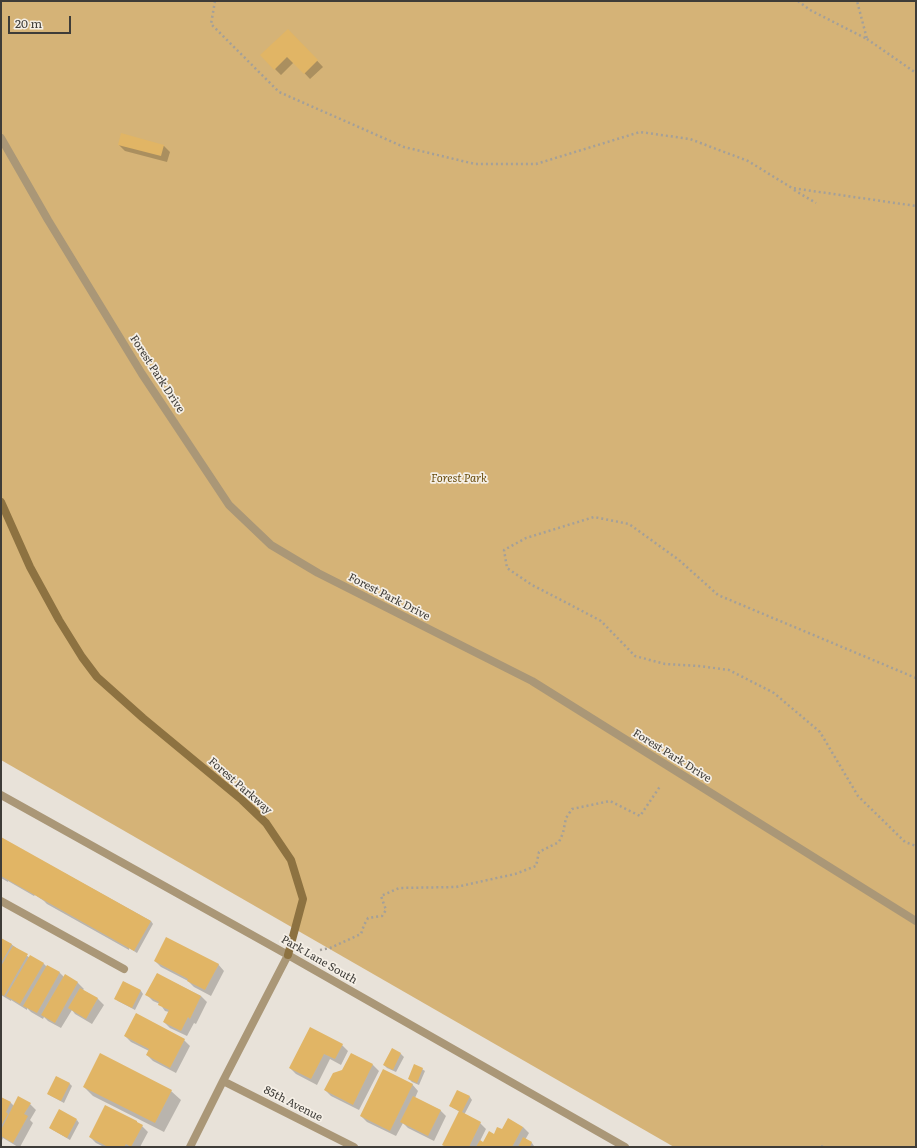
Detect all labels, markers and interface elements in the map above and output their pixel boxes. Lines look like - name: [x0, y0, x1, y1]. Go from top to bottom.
- scale bar: [10, 8, 73, 34]
- text: 20 m: [15, 14, 42, 32]
- street label: Forest Park Drive: [127, 333, 187, 415]
- park label: Forest Park: [431, 472, 487, 486]
- street label: Forest Park Drive: [346, 571, 432, 623]
- street label: Forest Park Drive: [630, 727, 714, 785]
- street label: Forest Parkway: [206, 755, 274, 817]
- street label: Park Lane South: [279, 933, 359, 987]
- street label: 85th Avenue: [261, 1084, 325, 1124]

